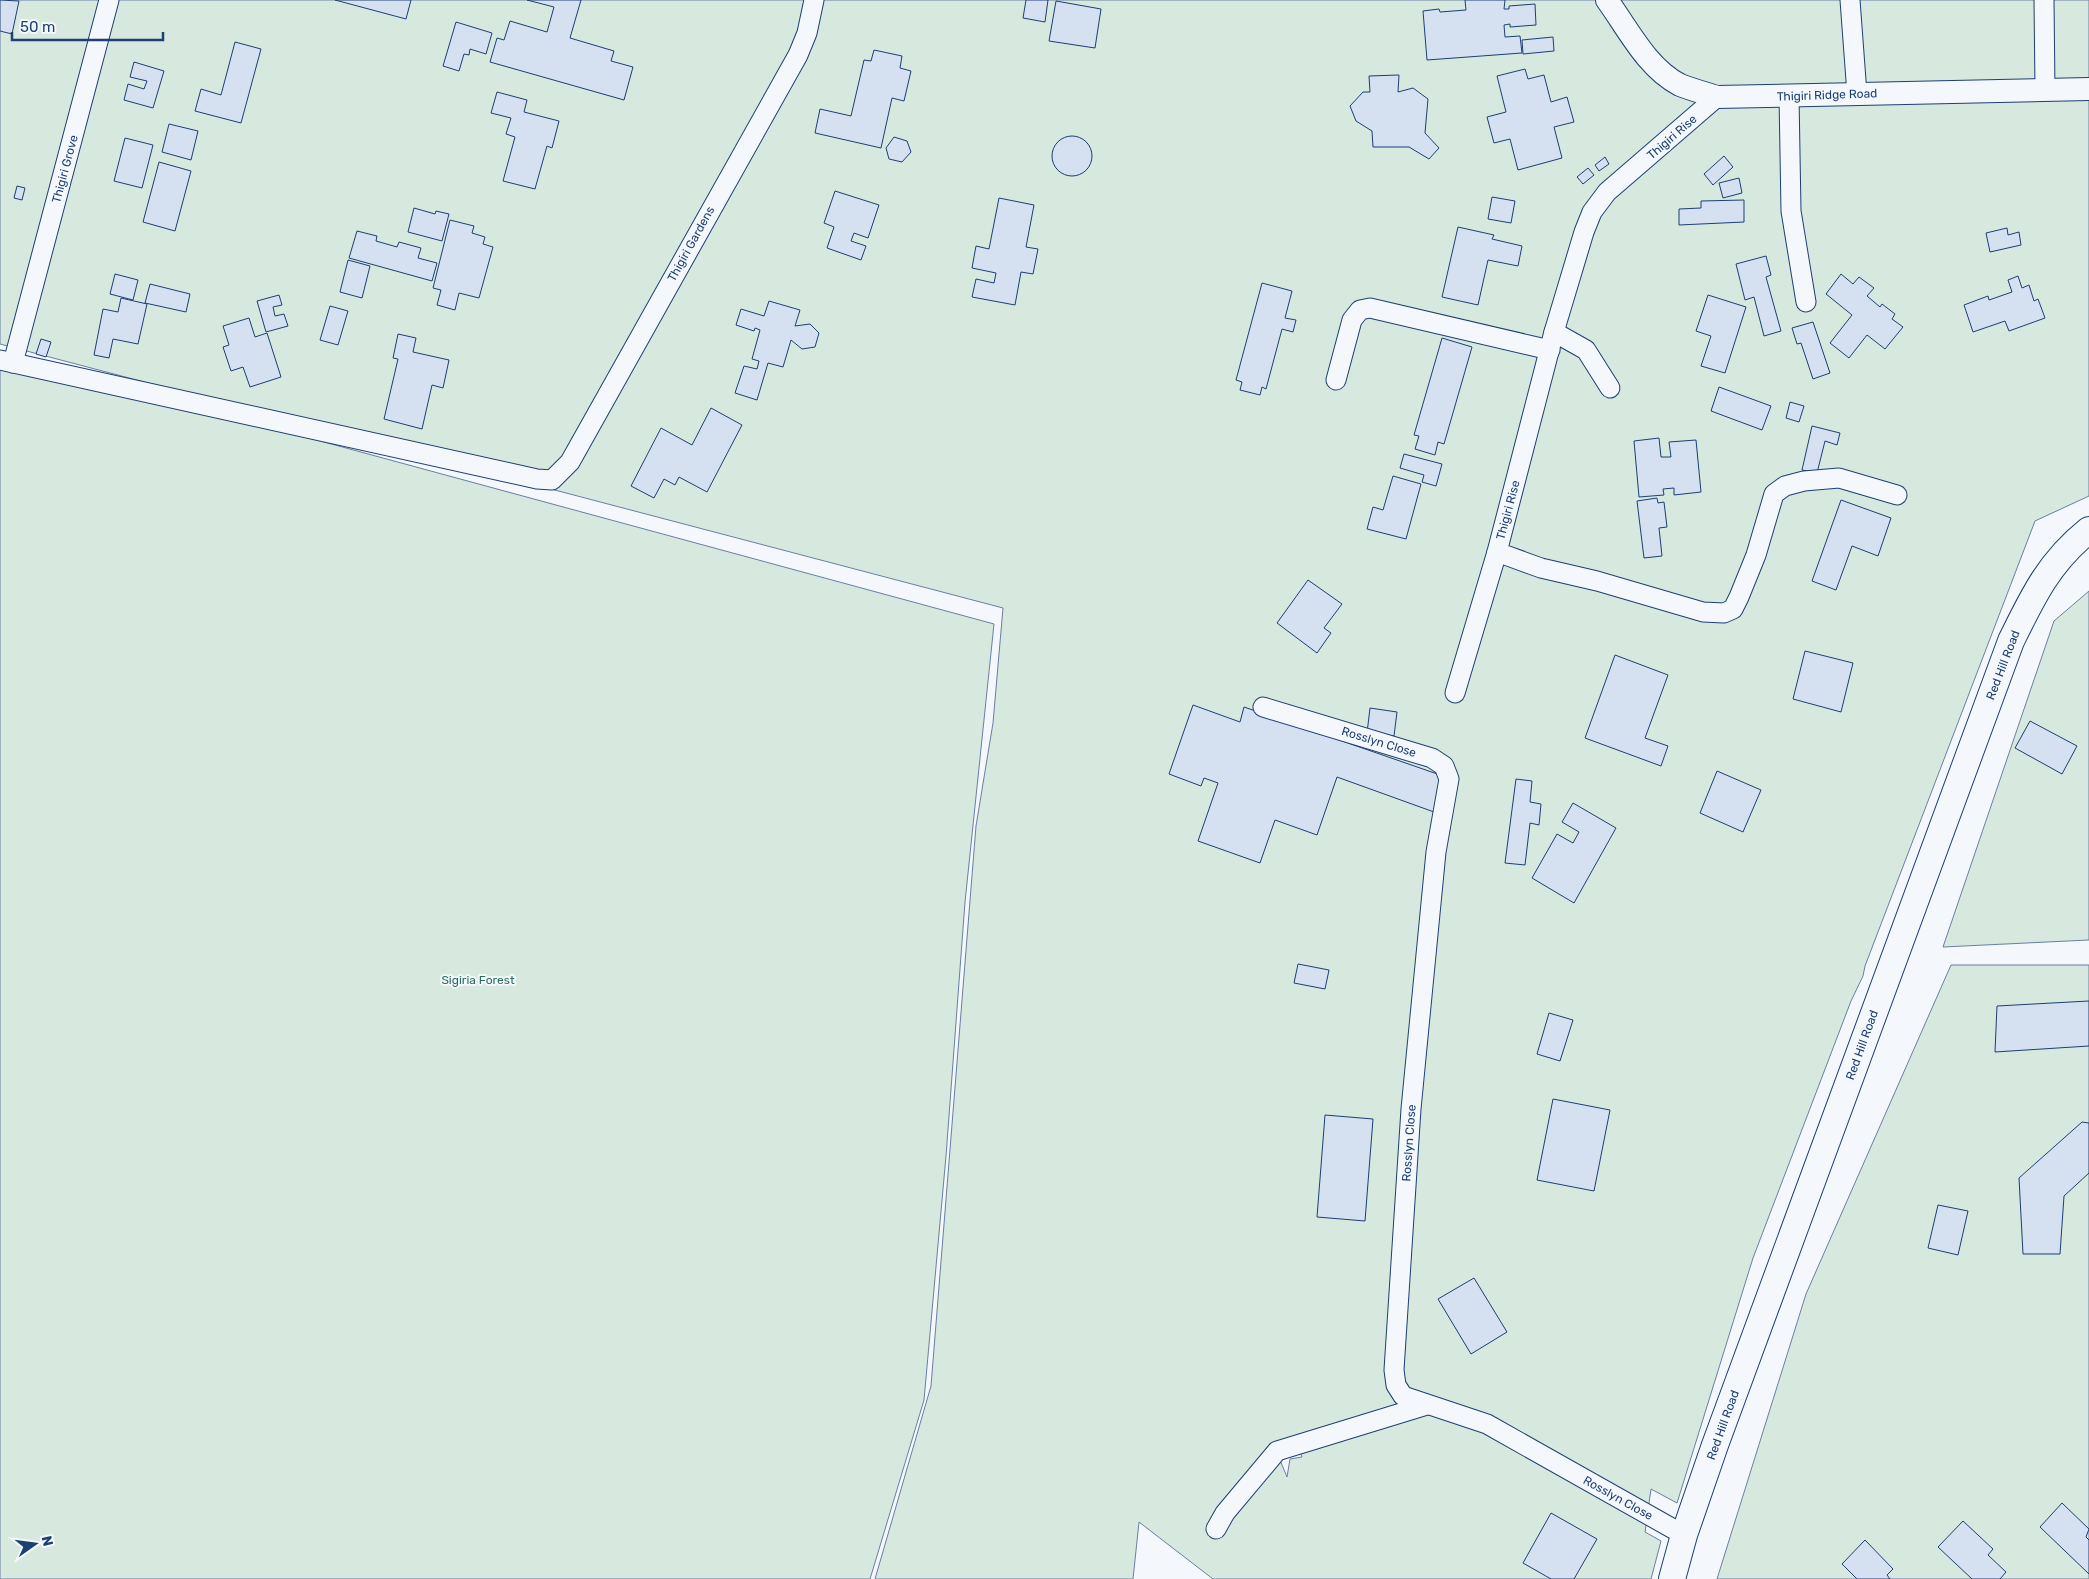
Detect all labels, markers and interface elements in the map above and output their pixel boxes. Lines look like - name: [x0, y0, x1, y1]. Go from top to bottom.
- scale bar: [12, 10, 164, 42]
- text: 50 m: [20, 18, 55, 36]
- street label: Thigiri Ridge Road: [1777, 86, 1877, 104]
- street label: Thigiri Rise: [1644, 112, 1700, 162]
- street label: Thigiri Grove: [49, 133, 81, 205]
- street label: Thigiri Gardens: [665, 204, 717, 284]
- street label: Thigiri Rise: [1493, 478, 1523, 541]
- street label: Red Hill Road: [1983, 628, 2023, 702]
- street label: Rosslyn Close: [1340, 724, 1418, 760]
- park label: Sigiria Forest: [441, 973, 515, 987]
- street label: Red Hill Road: [1843, 1008, 1881, 1082]
- street label: Rosslyn Close: [1399, 1104, 1419, 1182]
- street label: Red Hill Road: [1704, 1388, 1742, 1462]
- street label: Rosslyn Close: [1581, 1473, 1655, 1523]
- north arrow: [10, 1519, 60, 1569]
- text: N: [38, 1534, 57, 1548]

